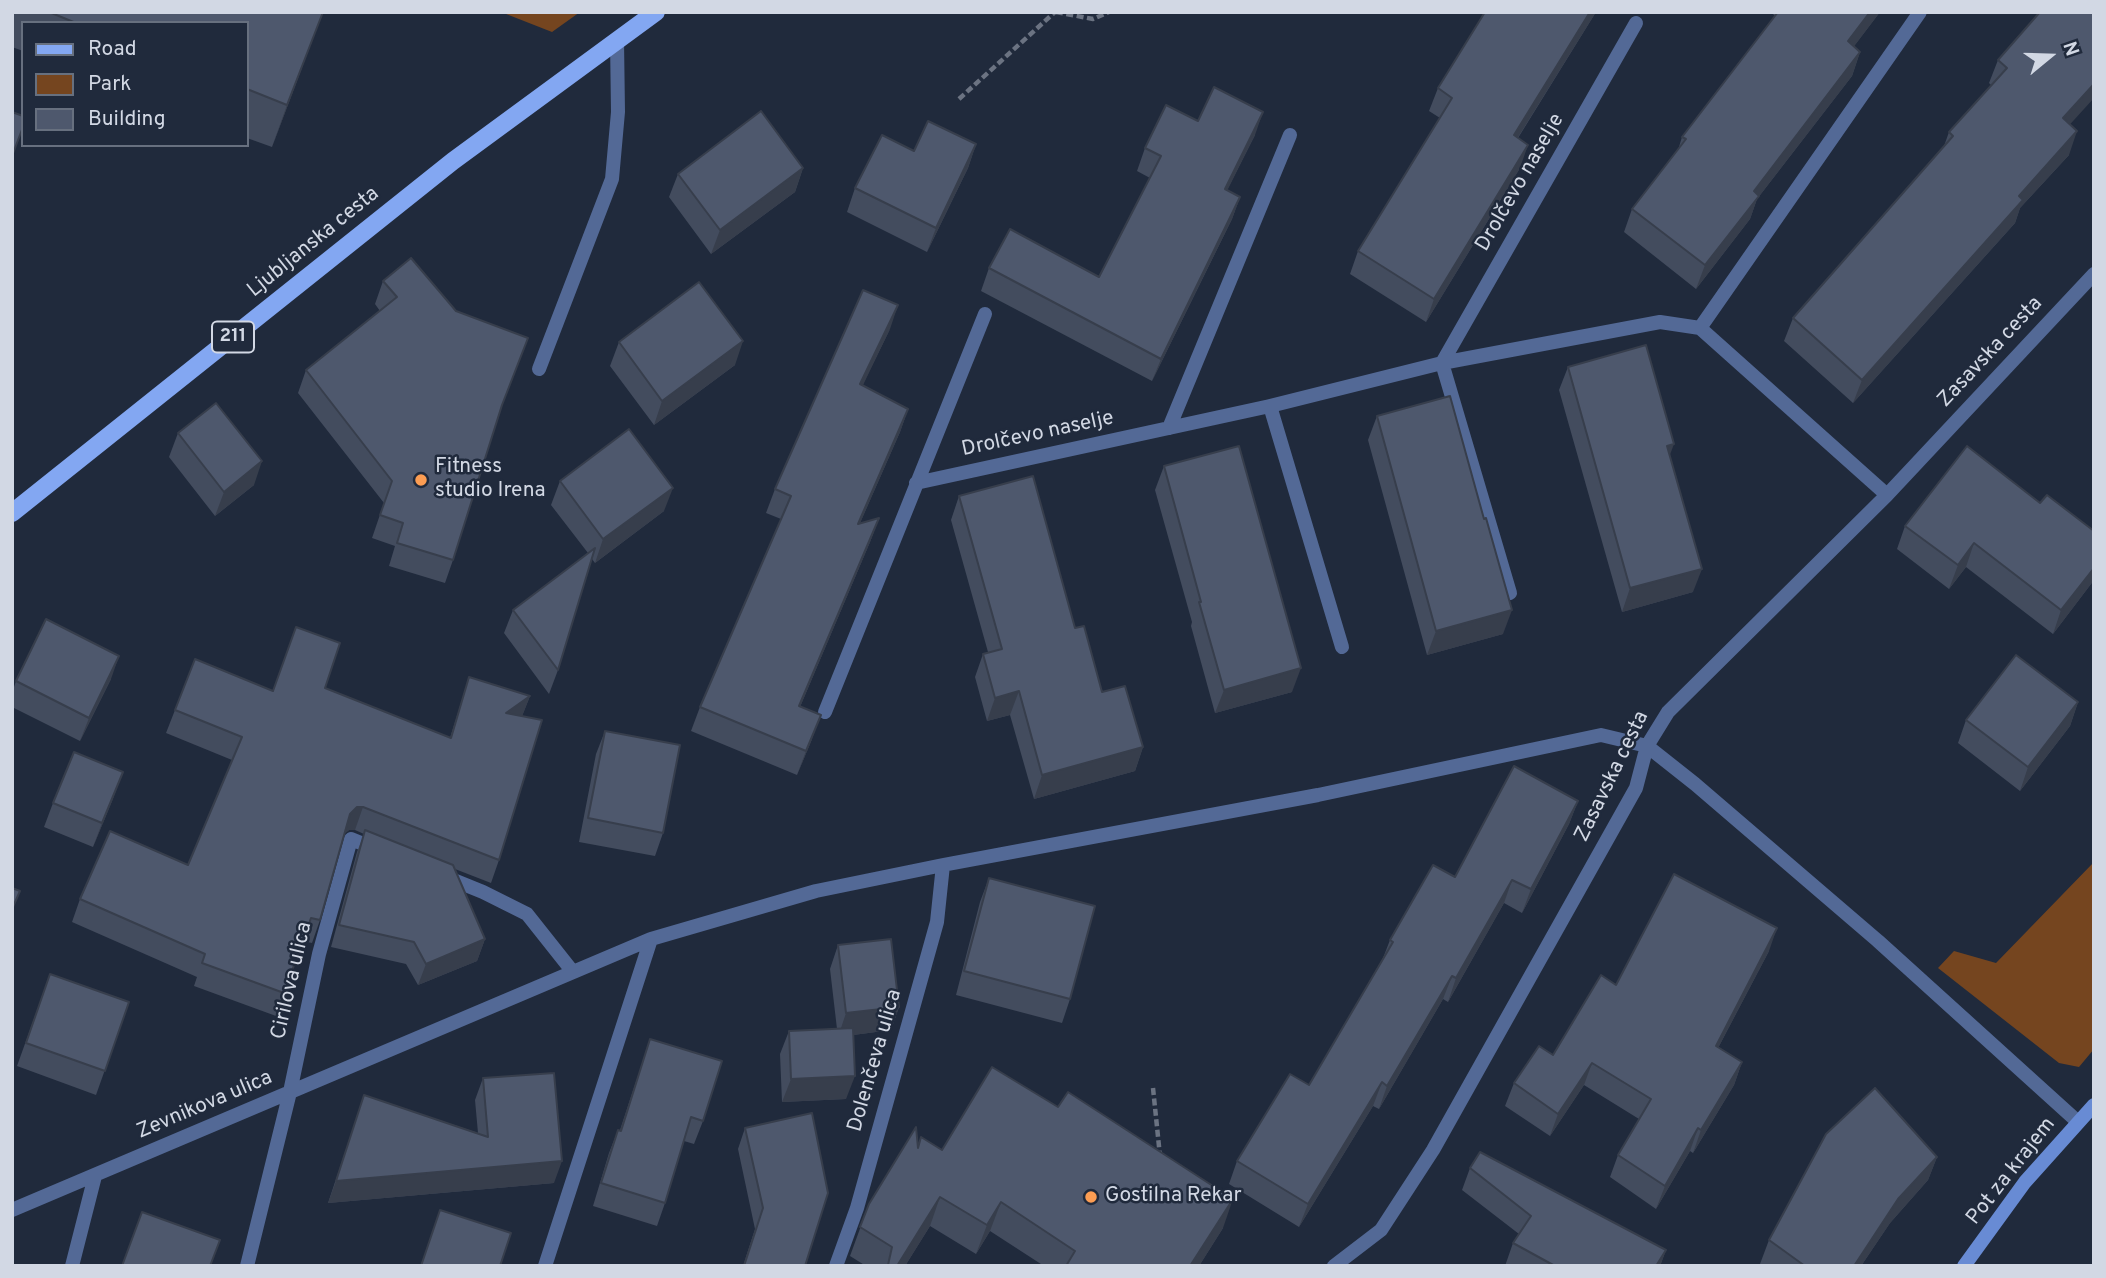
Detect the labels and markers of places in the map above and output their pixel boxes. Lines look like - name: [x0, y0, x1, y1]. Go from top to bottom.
- place label: Fitness studio Irena: [435, 455, 546, 505]
- marker: Fitness studio Irena: [413, 472, 429, 488]
- place label: Gostilna Rekar: [1105, 1184, 1242, 1210]
- marker: Gostilna Rekar: [1083, 1189, 1099, 1205]

